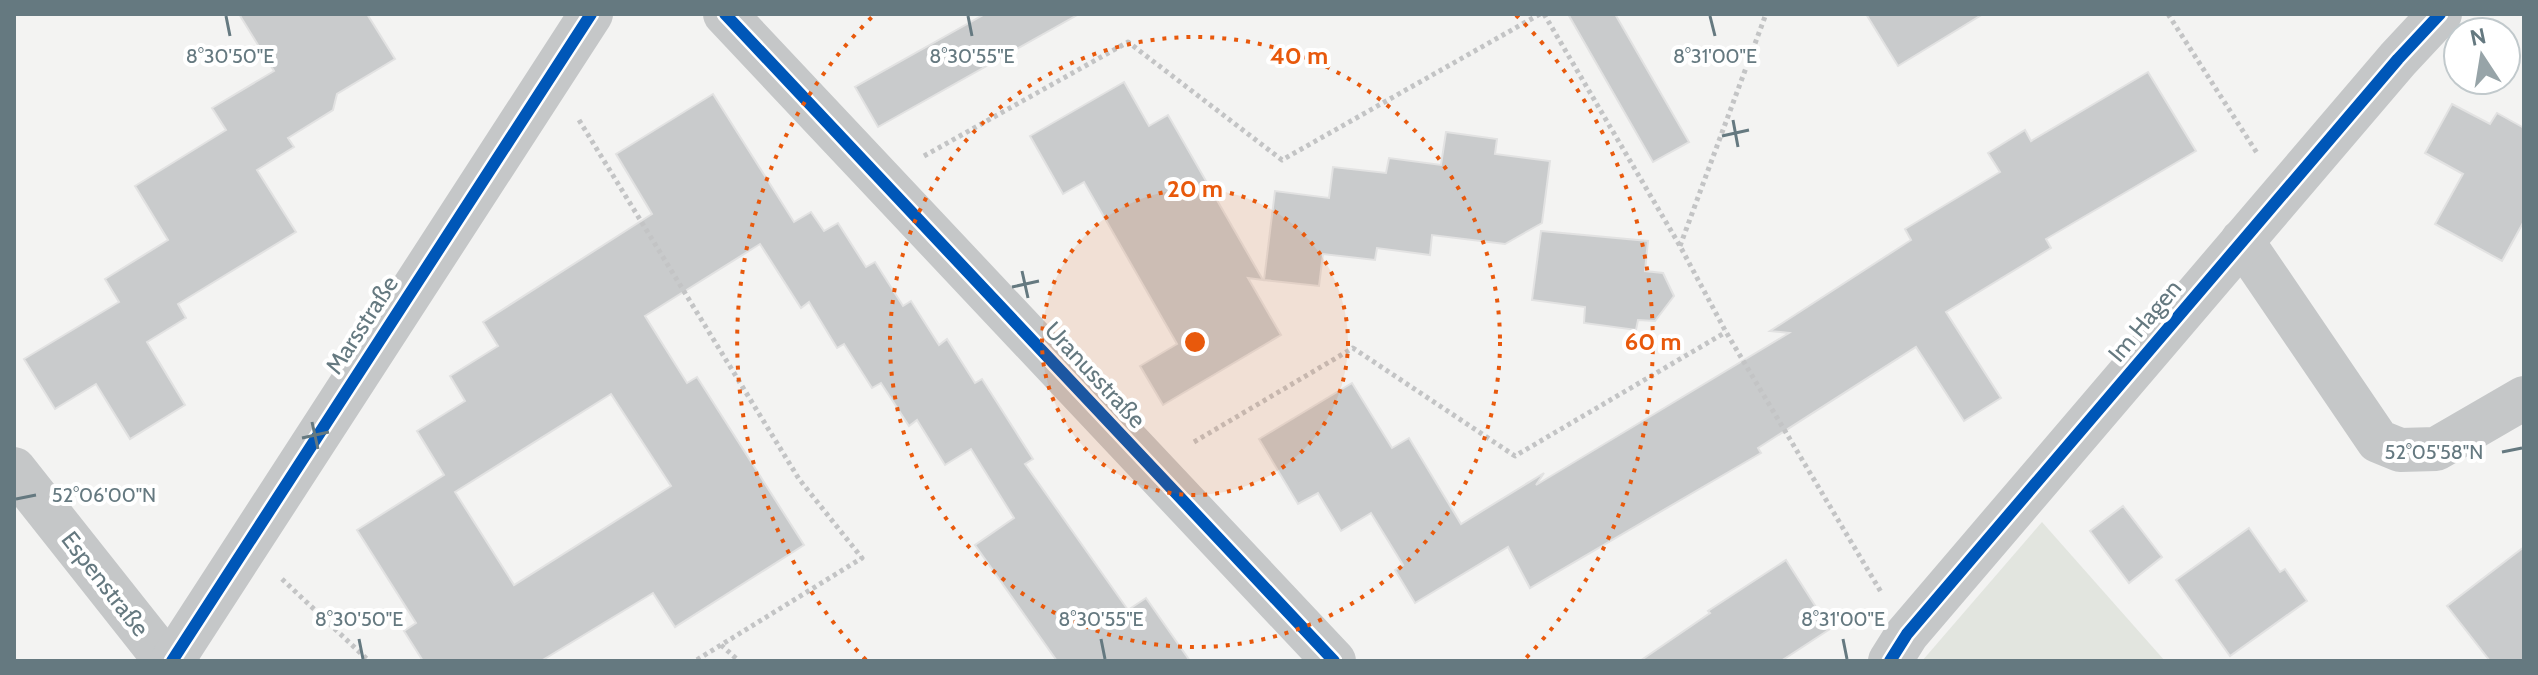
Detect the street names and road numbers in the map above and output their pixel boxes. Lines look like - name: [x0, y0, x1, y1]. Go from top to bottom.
- street label: Marsstraße: [319, 270, 404, 379]
- street label: Im Hagen: [2102, 274, 2187, 368]
- street label: Uranusstraße: [1039, 315, 1152, 434]
- street label: Espenstraße: [55, 525, 155, 642]

